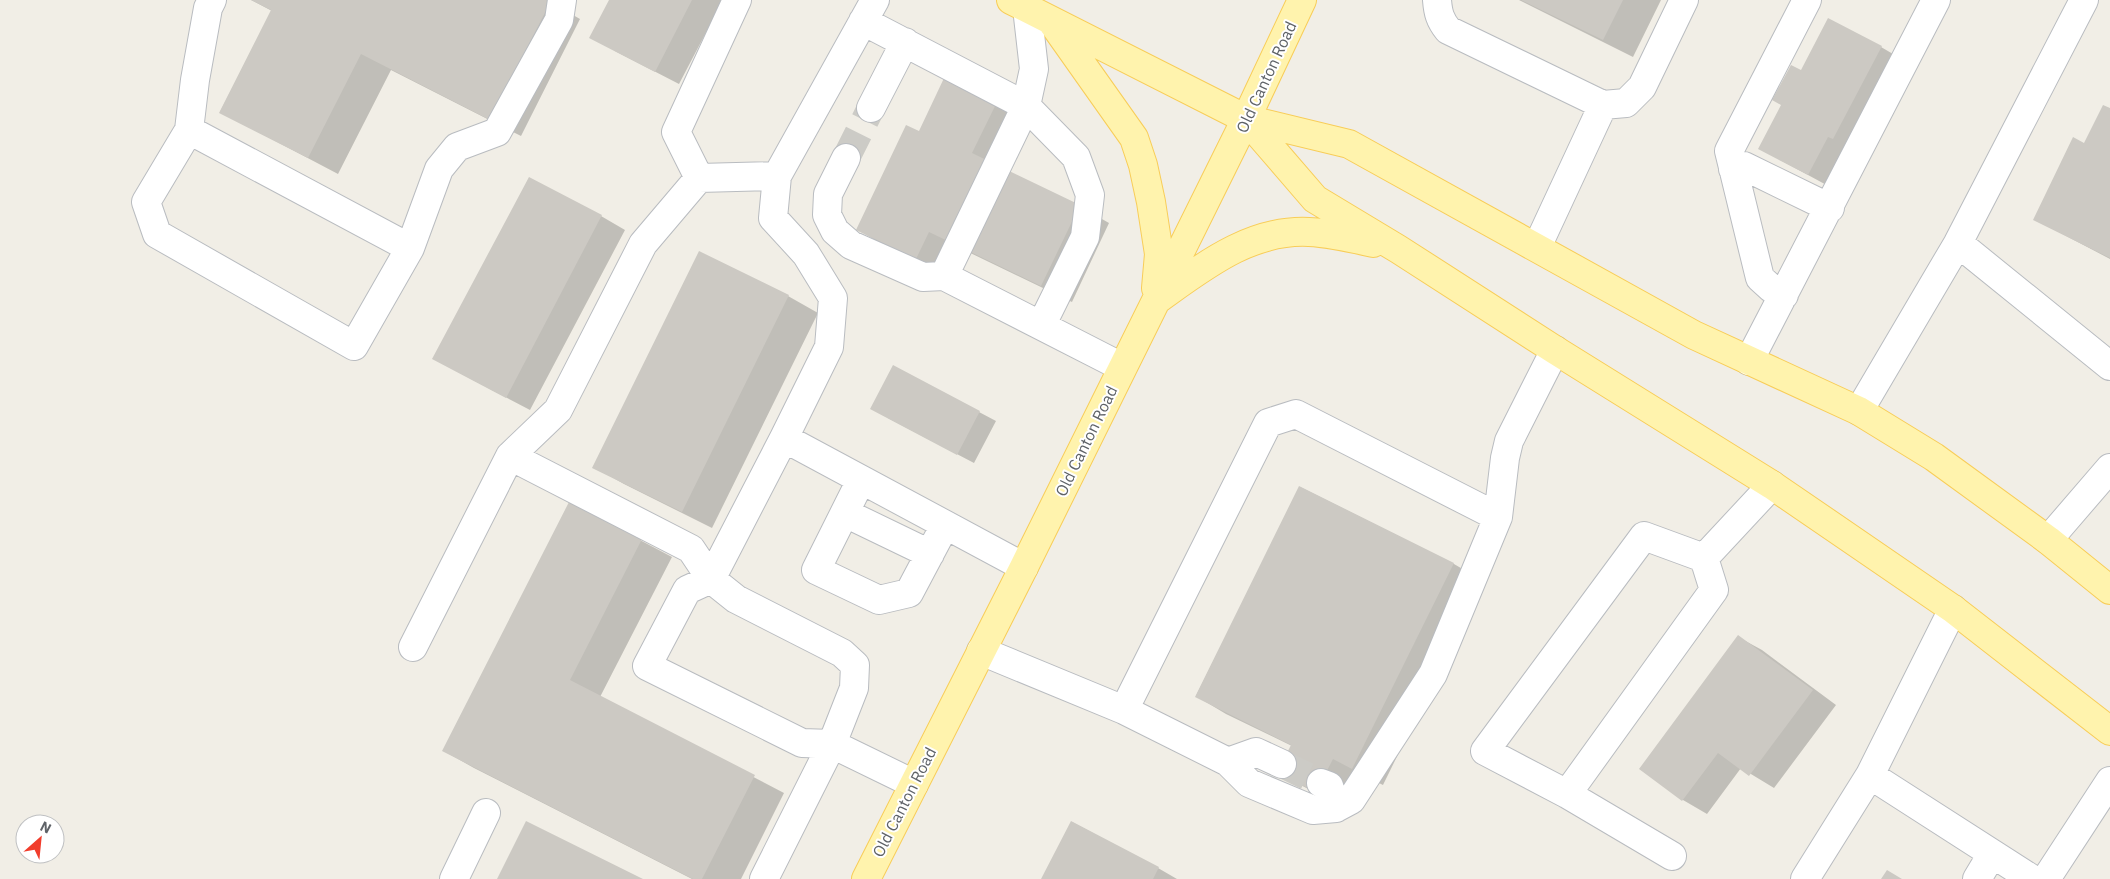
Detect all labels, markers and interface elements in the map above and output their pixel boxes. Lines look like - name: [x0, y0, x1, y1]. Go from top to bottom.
- street label: Old Canton Road: [1231, 18, 1301, 136]
- street label: Old Canton Road: [1051, 382, 1121, 500]
- street label: Old Canton Road: [868, 744, 940, 860]
- north arrow: [15, 814, 65, 864]
- text: N: [37, 817, 55, 838]

